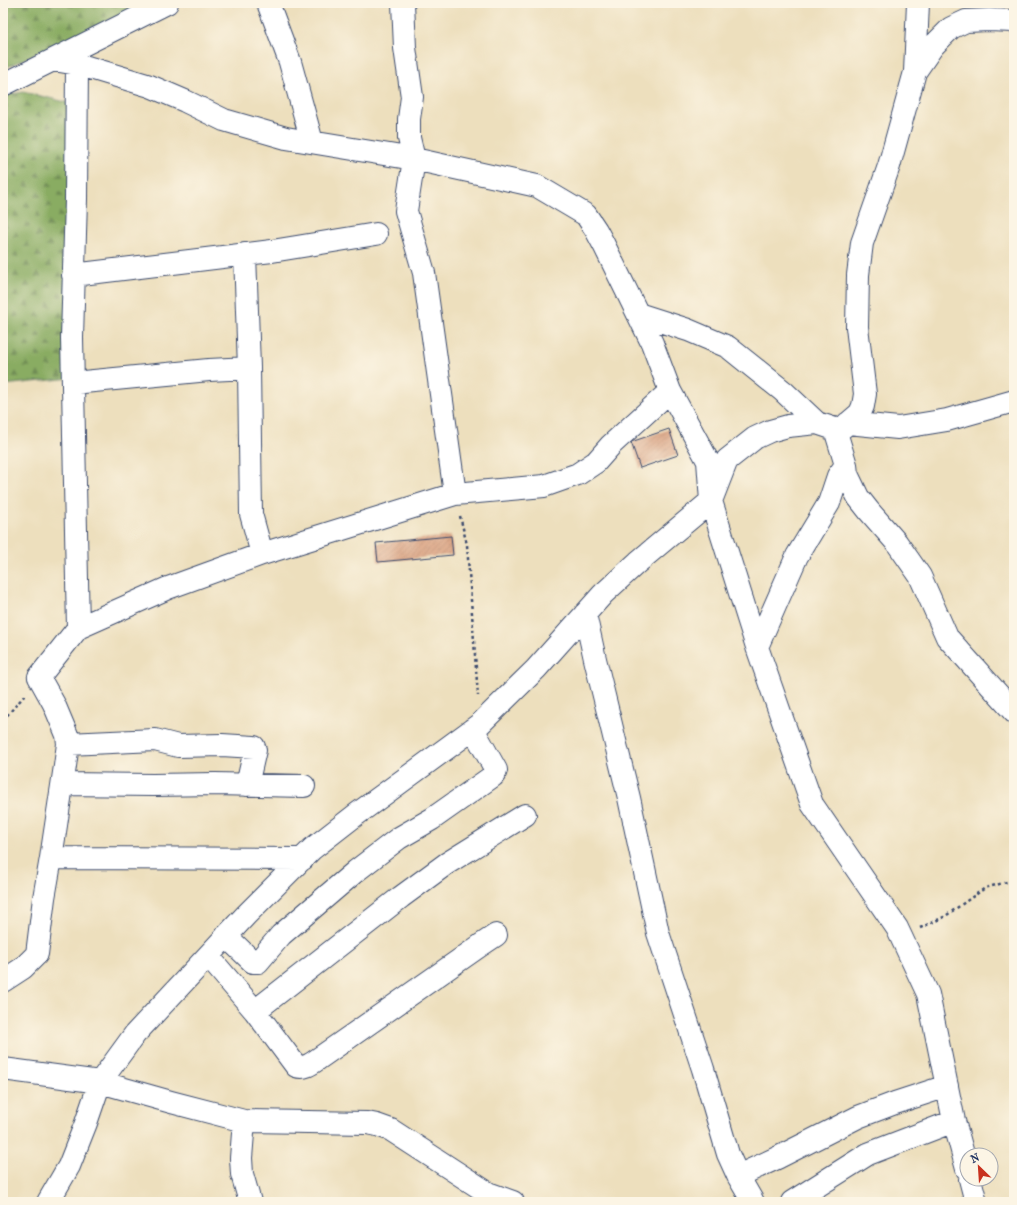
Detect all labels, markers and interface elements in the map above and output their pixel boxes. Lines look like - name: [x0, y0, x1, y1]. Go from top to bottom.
- north arrow: [959, 1147, 999, 1187]
- text: N: [968, 1150, 982, 1166]

